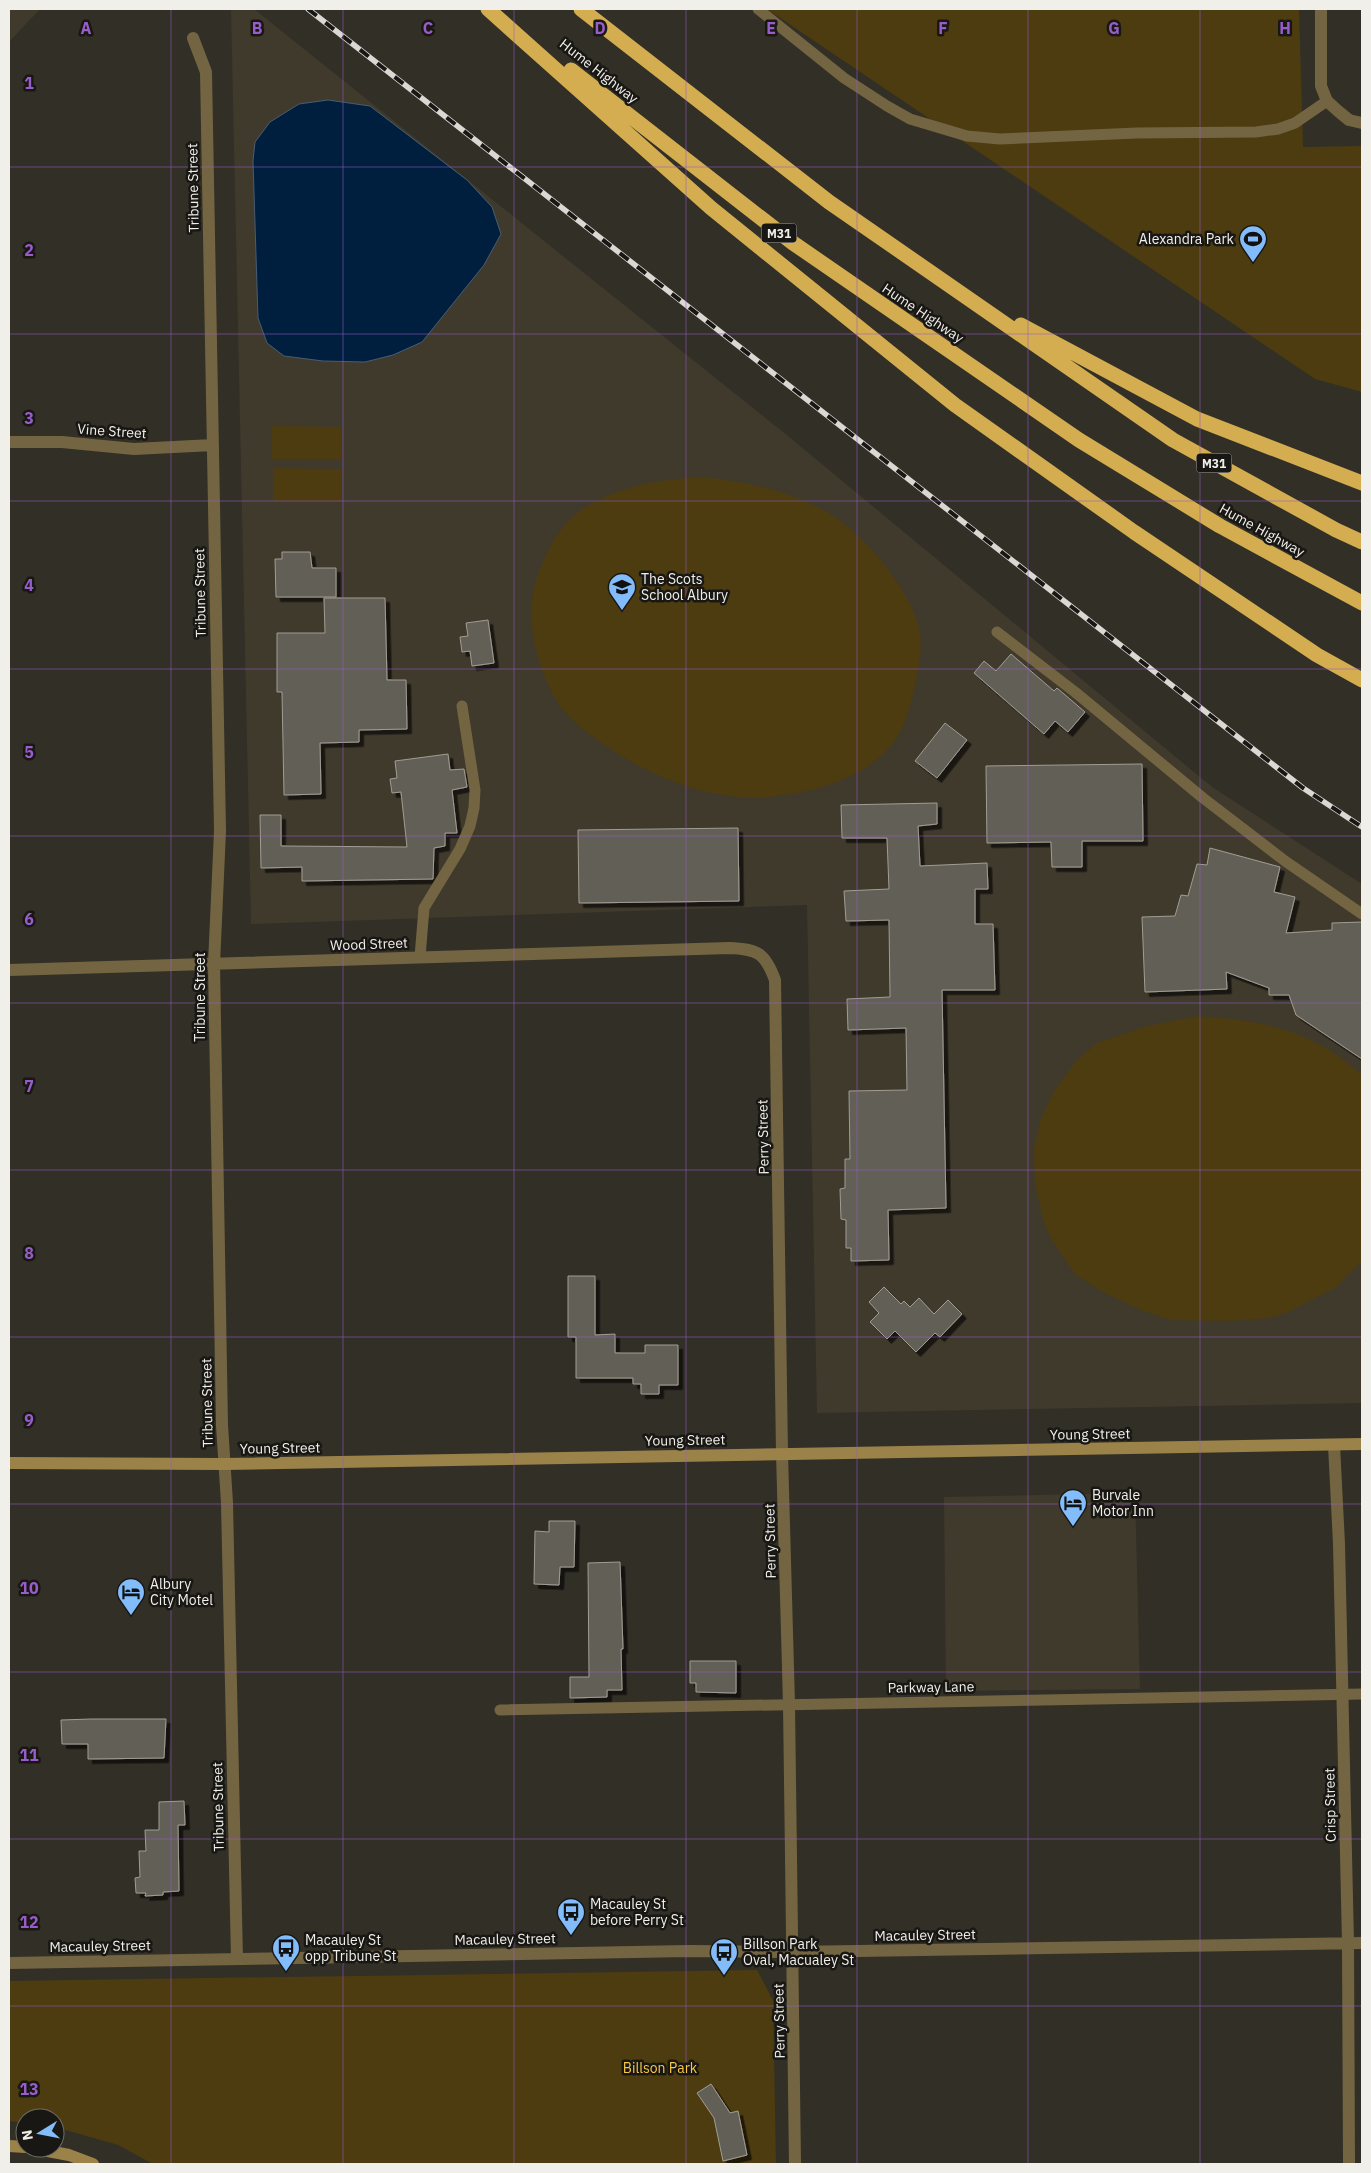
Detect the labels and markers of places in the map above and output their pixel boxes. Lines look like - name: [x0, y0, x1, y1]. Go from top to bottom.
- sports icon: Alexandra Park: [1238, 224, 1268, 263]
- place label: Alexandra Park: [1139, 230, 1235, 248]
- place label: The Scots School Albury: [641, 570, 728, 604]
- school or university icon: The Scots School Albury: [607, 572, 637, 611]
- place label: Burvale Motor Inn: [1092, 1486, 1154, 1520]
- hotel icon: Burvale Motor Inn: [1058, 1488, 1088, 1527]
- place label: Albury City Motel: [150, 1575, 213, 1609]
- hotel icon: Albury City Motel: [116, 1577, 146, 1616]
- place label: Macauley St before Perry St: [590, 1895, 684, 1929]
- bus stop icon: Macauley St before Perry St: [556, 1897, 586, 1936]
- place label: Macauley St opp Tribune St: [305, 1931, 397, 1965]
- bus stop icon: Macauley St opp Tribune St: [271, 1933, 301, 1972]
- place label: Billson Park Oval, Macualey St: [743, 1935, 854, 1969]
- bus stop icon: Billson Park Oval, Macualey St: [709, 1937, 739, 1976]

